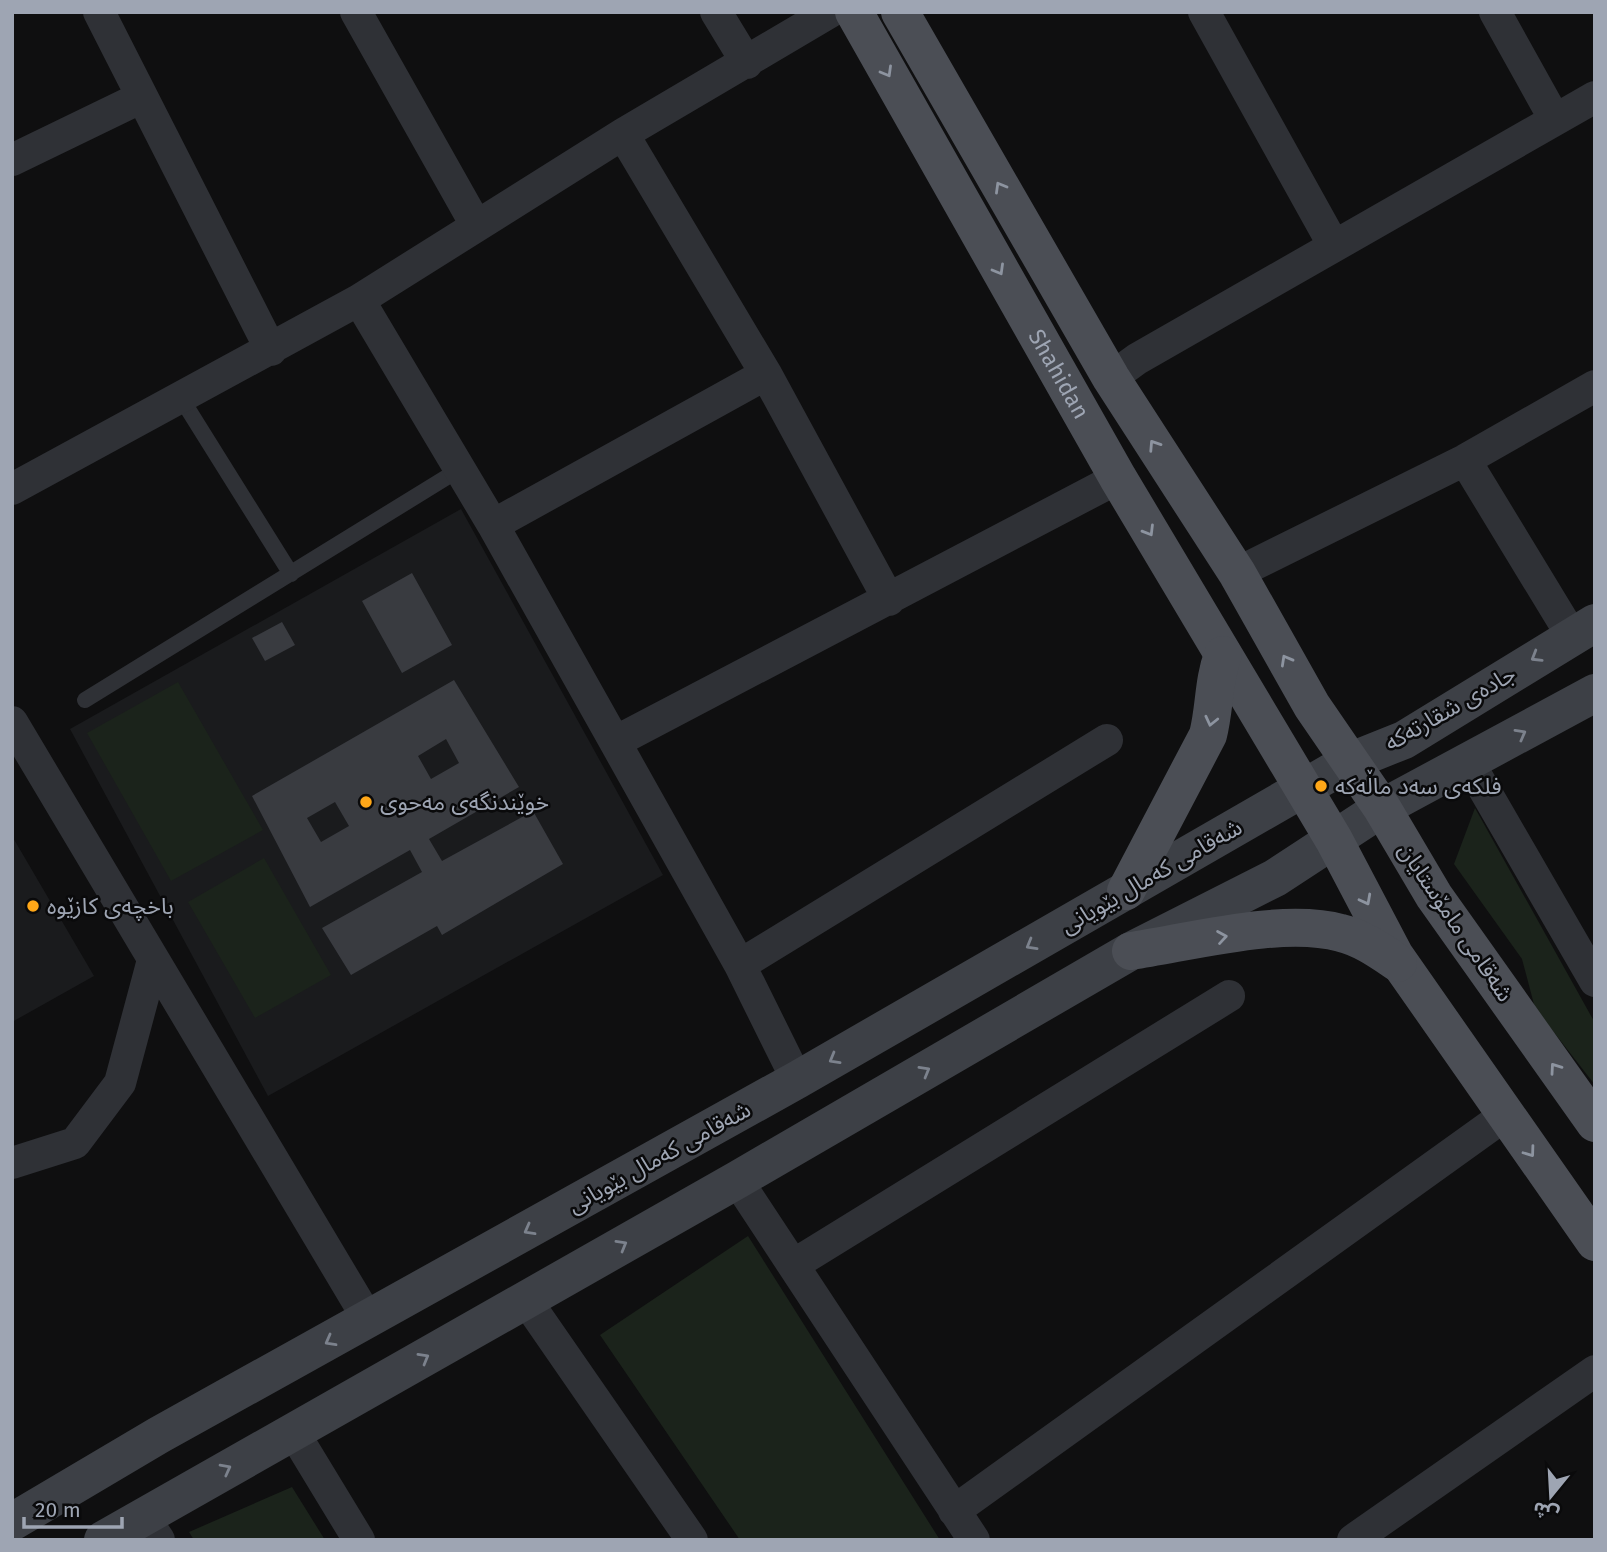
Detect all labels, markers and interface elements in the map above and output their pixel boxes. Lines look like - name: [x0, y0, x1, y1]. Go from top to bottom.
- one-way arrow: [879, 64, 892, 77]
- one-way arrow: [995, 181, 1008, 194]
- one-way arrow: [991, 262, 1004, 275]
- street label: Shahidan: [1023, 324, 1095, 424]
- one-way arrow: [1149, 440, 1162, 453]
- one-way arrow: [1141, 523, 1154, 536]
- one-way arrow: [1530, 649, 1543, 662]
- one-way arrow: [1281, 655, 1294, 667]
- street label: جادەی شقارتەکە: [1379, 659, 1521, 757]
- one-way arrow: [1205, 715, 1219, 727]
- one-way arrow: [1513, 729, 1526, 742]
- place label: فلکەی سەد ماڵەکە: [1335, 769, 1501, 800]
- marker: فلکەی سەد ماڵەکە: [1313, 778, 1329, 794]
- place label: خوێندنگەی مەحوی: [380, 788, 549, 816]
- marker: خوێندنگەی مەحوی: [358, 794, 374, 810]
- street label: شەقامی کەمال بێویانی: [1055, 813, 1247, 939]
- street label: شەقامی مامۆستایان: [1392, 837, 1520, 1007]
- place label: باخچەی کازێوە: [47, 892, 174, 921]
- one-way arrow: [1357, 893, 1371, 906]
- marker: باخچەی کازێوە: [25, 898, 41, 914]
- one-way arrow: [1216, 930, 1228, 945]
- one-way arrow: [1025, 937, 1038, 950]
- one-way arrow: [828, 1051, 841, 1064]
- one-way arrow: [1551, 1063, 1563, 1076]
- one-way arrow: [918, 1066, 931, 1079]
- street label: شەقامی کەمال بێویانی: [563, 1095, 755, 1219]
- one-way arrow: [1522, 1144, 1534, 1157]
- one-way arrow: [523, 1222, 536, 1235]
- one-way arrow: [615, 1240, 627, 1253]
- one-way arrow: [325, 1333, 337, 1346]
- one-way arrow: [417, 1353, 430, 1366]
- north arrow: [1516, 1461, 1586, 1531]
- one-way arrow: [218, 1464, 231, 1477]
- scale bar: [24, 1486, 122, 1530]
- text: 20 m: [35, 1497, 81, 1523]
- text: ش: [1530, 1497, 1562, 1527]

